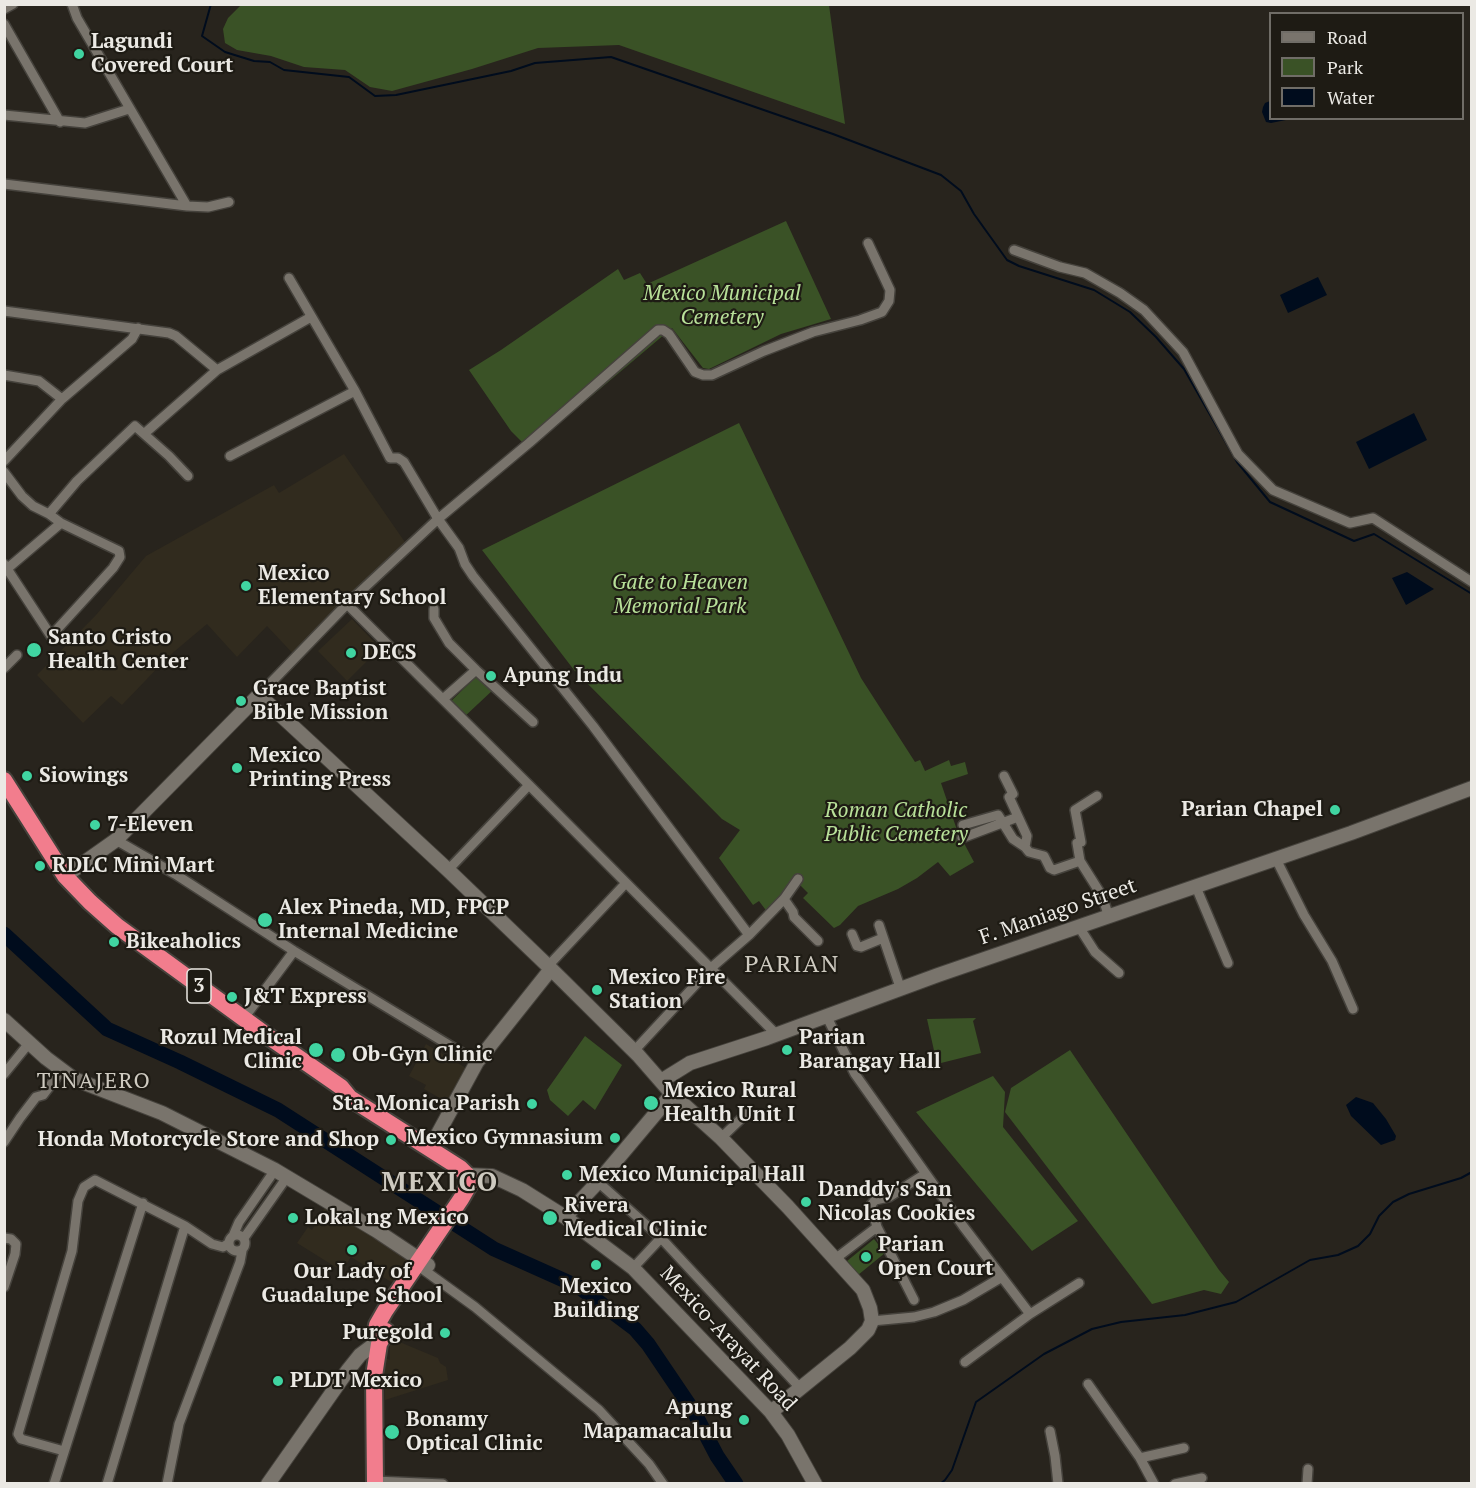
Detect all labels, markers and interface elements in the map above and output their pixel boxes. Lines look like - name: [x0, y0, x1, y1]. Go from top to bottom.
- legend: [1269, 12, 1464, 120]
- text: Road: [1327, 25, 1367, 49]
- place label: Lagundi Covered Court: [91, 29, 233, 79]
- marker: Lagundi Covered Court: [72, 47, 86, 61]
- text: Park: [1327, 55, 1363, 79]
- text: Water: [1327, 85, 1374, 109]
- park label: Mexico Municipal Cemetery: [643, 281, 801, 331]
- place label: Mexico Elementary School: [258, 561, 446, 611]
- park label: Gate to Heaven Memorial Park: [612, 570, 748, 620]
- marker: Mexico Elementary School: [239, 579, 253, 593]
- place label: Santo Cristo Health Center: [48, 625, 188, 675]
- place label: DECS: [363, 640, 417, 666]
- marker: Santo Cristo Health Center: [25, 641, 43, 659]
- marker: DECS: [344, 646, 358, 660]
- place label: Apung Indu: [503, 663, 622, 689]
- marker: Apung Indu: [484, 669, 498, 683]
- place label: Grace Baptist Bible Mission: [253, 676, 388, 726]
- marker: Grace Baptist Bible Mission: [234, 694, 248, 708]
- place label: Mexico Printing Press: [249, 743, 391, 793]
- marker: Mexico Printing Press: [230, 761, 244, 775]
- place label: Siowings: [39, 763, 128, 789]
- marker: Siowings: [20, 769, 34, 783]
- place label: Parian Chapel: [1181, 797, 1323, 823]
- park label: Roman Catholic Public Cemetery: [824, 798, 968, 848]
- marker: Parian Chapel: [1328, 803, 1342, 817]
- place label: 7-Eleven: [107, 812, 193, 838]
- marker: 7-Eleven: [88, 818, 102, 832]
- place label: RDLC Mini Mart: [52, 853, 215, 879]
- marker: RDLC Mini Mart: [33, 859, 47, 873]
- street label: F. Maniago Street: [976, 873, 1140, 951]
- place label: Alex Pineda, MD, FPCP Internal Medicine: [278, 895, 509, 945]
- marker: Alex Pineda, MD, FPCP Internal Medicine: [256, 911, 274, 929]
- place label: Bikeaholics: [126, 929, 241, 955]
- marker: Bikeaholics: [107, 935, 121, 949]
- district label: PARIAN: [744, 951, 840, 979]
- place label: Mexico Fire Station: [609, 965, 726, 1015]
- road number: 3: [187, 969, 211, 1003]
- marker: Mexico Fire Station: [590, 983, 604, 997]
- place label: J&T Express: [244, 984, 367, 1010]
- marker: J&T Express: [225, 990, 239, 1004]
- place label: Rozul Medical Clinic: [160, 1025, 302, 1075]
- place label: Parian Barangay Hall: [799, 1025, 941, 1075]
- marker: Rozul Medical Clinic: [307, 1041, 325, 1059]
- place label: Ob-Gyn Clinic: [352, 1042, 492, 1068]
- marker: Parian Barangay Hall: [780, 1043, 794, 1057]
- marker: Ob-Gyn Clinic: [329, 1046, 347, 1064]
- district label: TINAJERO: [37, 1069, 151, 1095]
- place label: Mexico Rural Health Unit I: [664, 1078, 797, 1128]
- place label: Sta. Monica Parish: [332, 1091, 520, 1117]
- marker: Mexico Rural Health Unit I: [642, 1094, 660, 1112]
- marker: Sta. Monica Parish: [525, 1097, 539, 1111]
- place label: Mexico Gymnasium: [406, 1125, 603, 1151]
- place label: Honda Motorcycle Store and Shop: [38, 1127, 379, 1153]
- marker: Mexico Gymnasium: [608, 1131, 622, 1145]
- marker: Honda Motorcycle Store and Shop: [384, 1133, 398, 1147]
- place label: Mexico Municipal Hall: [579, 1162, 805, 1188]
- district label: MEXICO: [381, 1167, 499, 1199]
- marker: Mexico Municipal Hall: [560, 1168, 574, 1182]
- place label: Danddy's San Nicolas Cookies: [818, 1177, 975, 1227]
- place label: Rivera Medical Clinic: [564, 1193, 707, 1243]
- marker: Danddy's San Nicolas Cookies: [799, 1195, 813, 1209]
- place label: Lokal ng Mexico: [305, 1205, 469, 1231]
- marker: Rivera Medical Clinic: [541, 1209, 559, 1227]
- marker: Lokal ng Mexico: [286, 1211, 300, 1225]
- place label: Parian Open Court: [878, 1232, 993, 1282]
- marker: Our Lady of Guadalupe School: [345, 1243, 359, 1257]
- marker: Parian Open Court: [859, 1250, 873, 1264]
- marker: Mexico Building: [589, 1258, 603, 1272]
- place label: Our Lady of Guadalupe School: [262, 1259, 442, 1309]
- street label: Mexico-Arayat Road: [654, 1261, 802, 1417]
- place label: Mexico Building: [553, 1274, 639, 1324]
- place label: Puregold: [342, 1320, 433, 1346]
- marker: Puregold: [438, 1326, 452, 1340]
- place label: PLDT Mexico: [290, 1368, 422, 1394]
- marker: PLDT Mexico: [271, 1374, 285, 1388]
- place label: Apung Mapamacalulu: [583, 1395, 732, 1445]
- place label: Bonamy Optical Clinic: [406, 1407, 543, 1457]
- marker: Apung Mapamacalulu: [737, 1413, 751, 1427]
- marker: Bonamy Optical Clinic: [383, 1423, 401, 1441]

